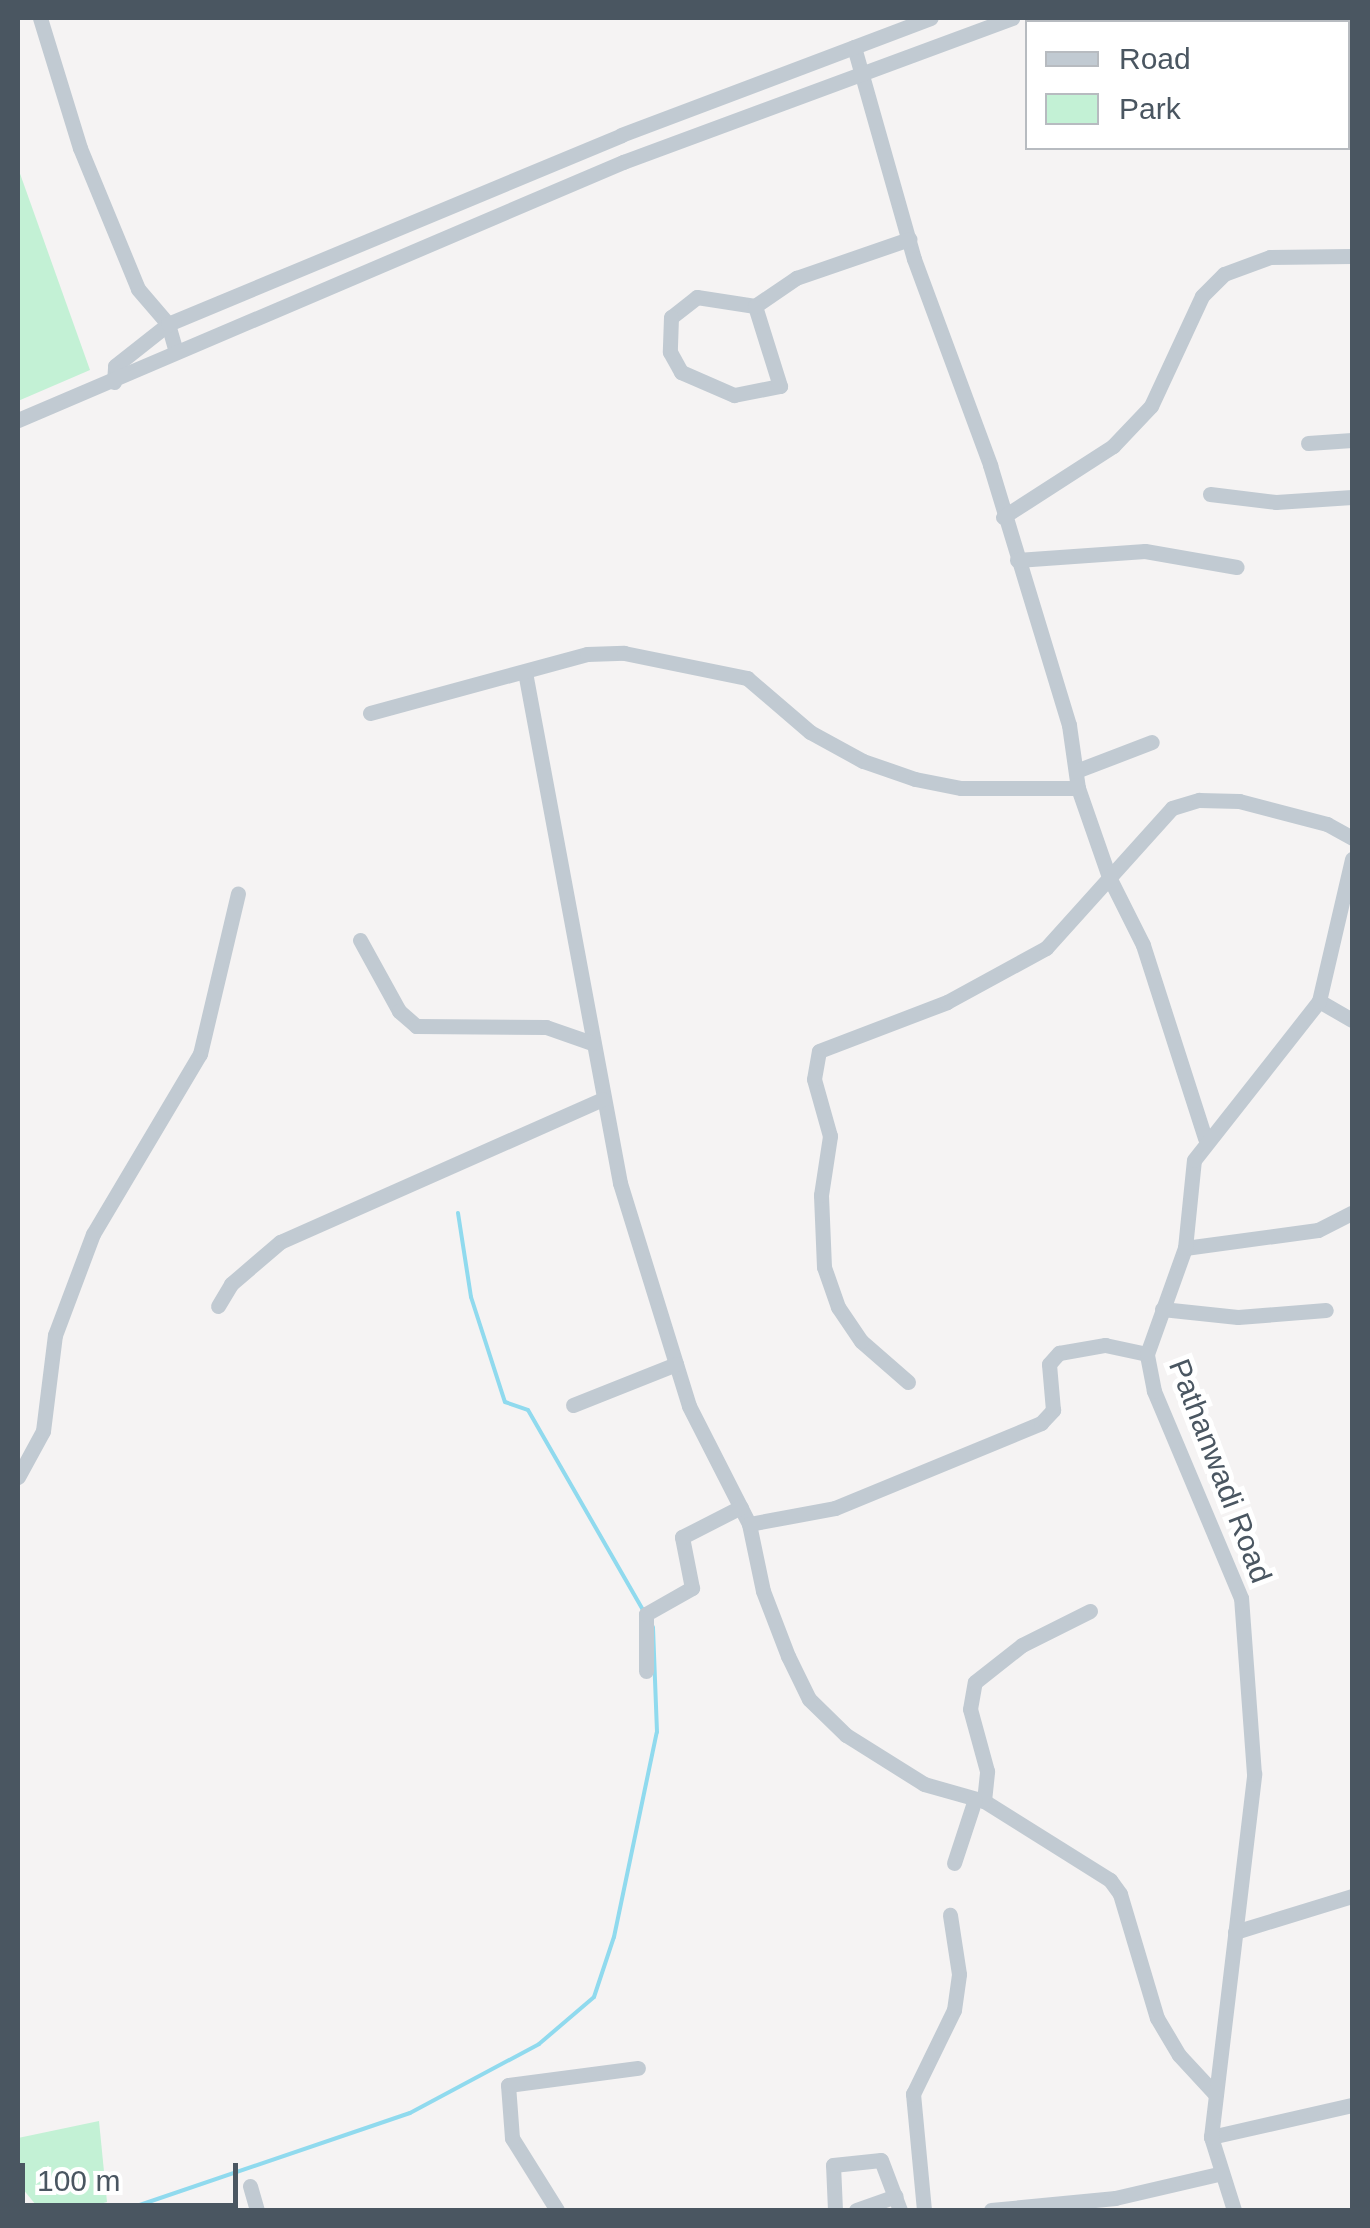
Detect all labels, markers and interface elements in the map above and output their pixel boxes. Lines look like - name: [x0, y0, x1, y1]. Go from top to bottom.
- legend: [1025, 20, 1350, 150]
- text: Road: [1119, 42, 1191, 75]
- text: Park: [1119, 92, 1181, 125]
- street label: Pathanwadi Road: [1161, 1354, 1279, 1588]
- scale bar: [25, 2143, 242, 2205]
- text: 100 m: [37, 2164, 120, 2197]

